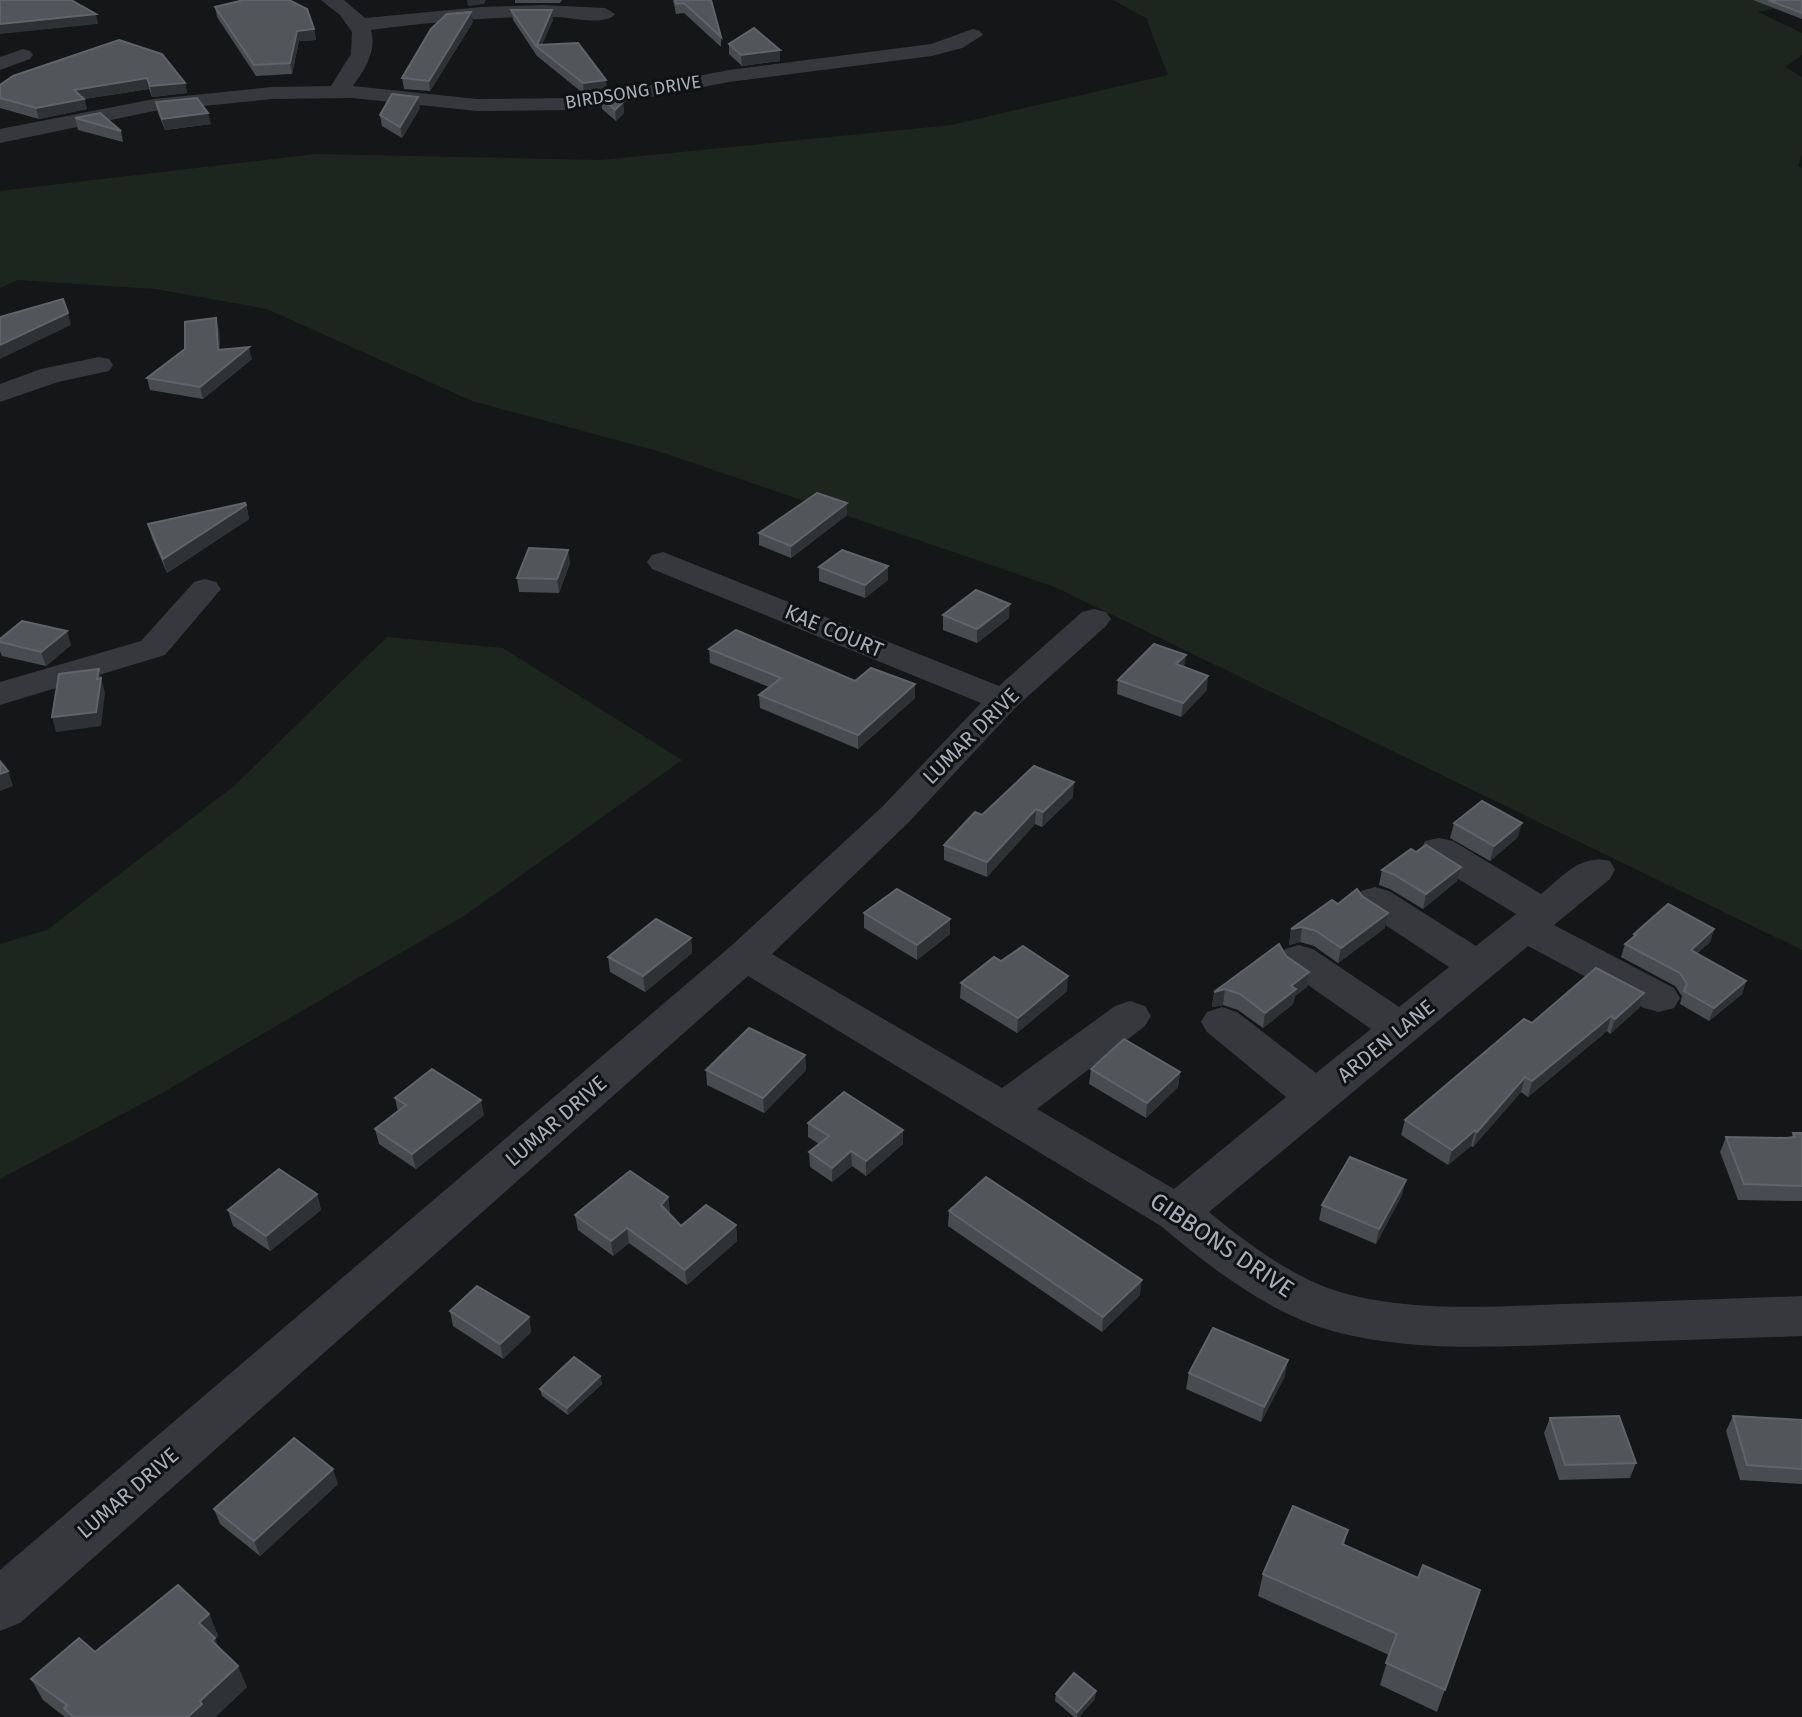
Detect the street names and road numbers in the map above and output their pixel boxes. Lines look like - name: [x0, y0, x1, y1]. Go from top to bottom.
- street label: BIRDSONG DRIVE: [564, 70, 702, 114]
- street label: KAE COURT: [781, 599, 887, 663]
- street label: LUMAR DRIVE: [917, 682, 1025, 790]
- street label: ARDEN LANE: [1332, 994, 1440, 1088]
- street label: LUMAR DRIVE: [500, 1070, 612, 1172]
- street label: GIBBONS DRIVE: [1145, 1187, 1299, 1303]
- street label: LUMAR DRIVE: [72, 1442, 184, 1544]

